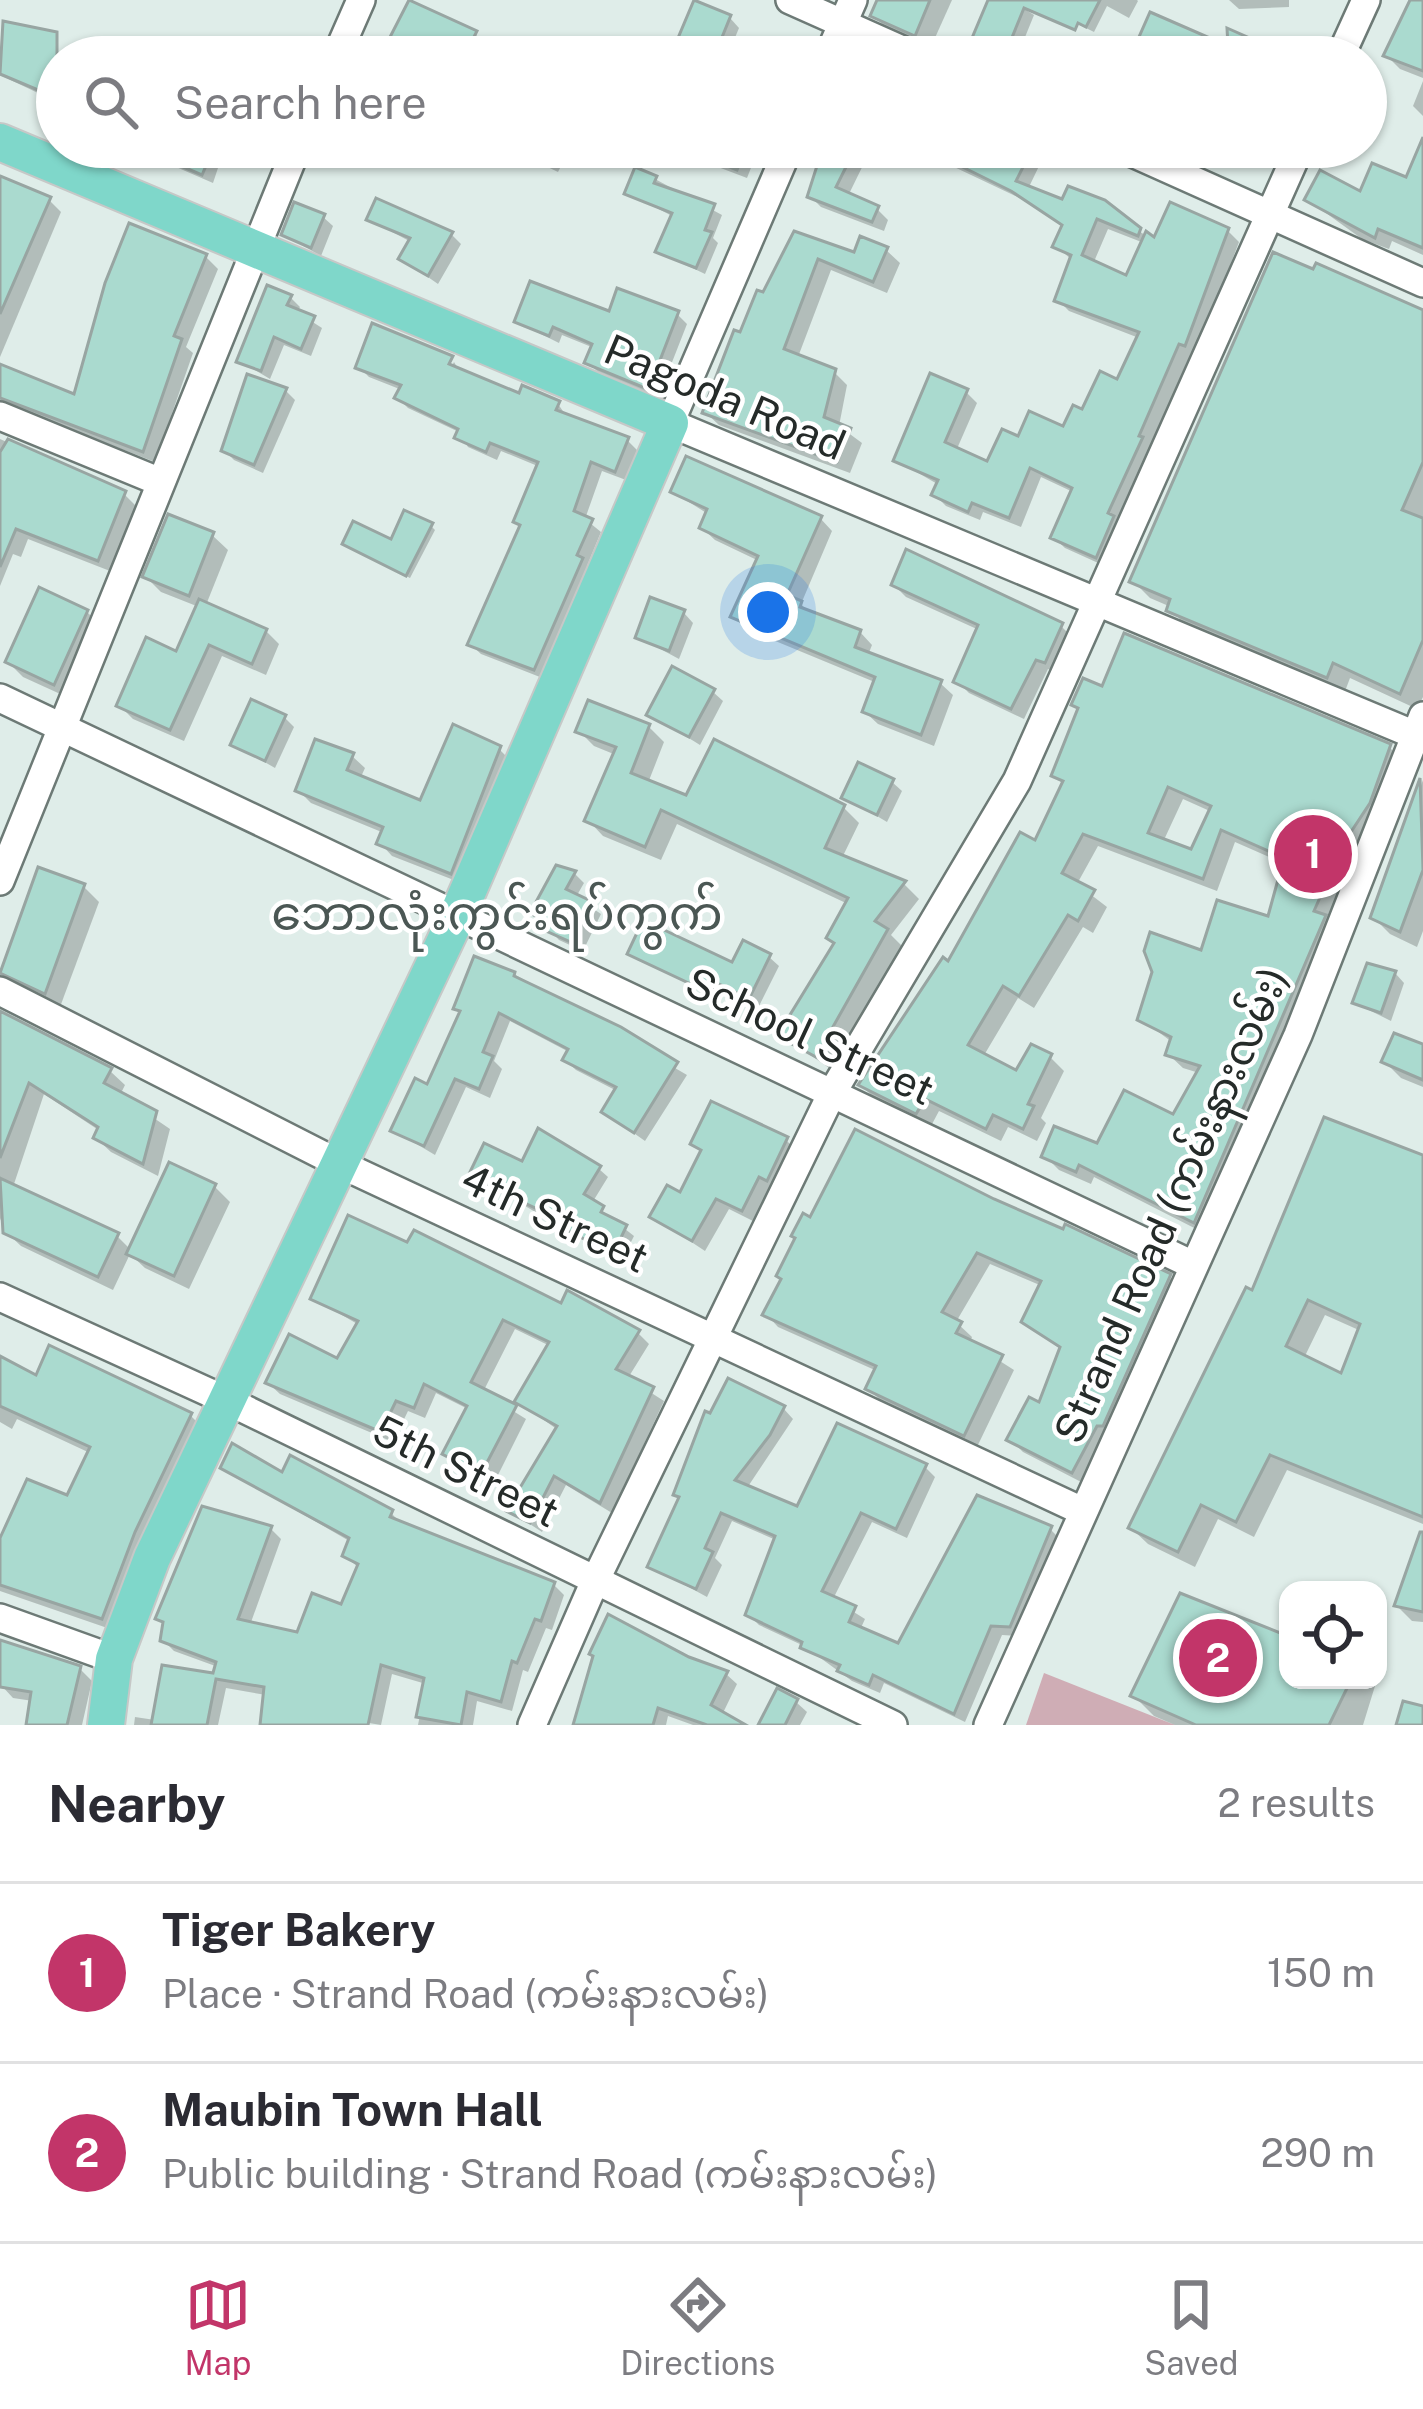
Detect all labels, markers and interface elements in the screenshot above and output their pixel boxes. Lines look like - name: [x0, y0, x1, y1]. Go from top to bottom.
- search box: [36, 36, 1387, 168]
- icon: search: [78, 69, 144, 135]
- text: Search here: [174, 76, 427, 129]
- street label: Pagoda Road: [597, 324, 853, 469]
- your location: [738, 582, 798, 642]
- pin: 1: [1274, 809, 1352, 899]
- district label: ဘောလုံးကွင်းရပ်ကွက်: [271, 881, 723, 952]
- street label: School Street: [678, 957, 942, 1114]
- street label: Strand Road (ကမ်းနားလမ်း): [1042, 959, 1308, 1455]
- street label: 4th Street: [454, 1153, 656, 1282]
- street label: 5th Street: [365, 1405, 567, 1536]
- map controls: [1279, 1581, 1387, 1689]
- button: locate: [1279, 1581, 1387, 1689]
- pin: 2: [1179, 1613, 1257, 1703]
- text: Nearby: [48, 1774, 225, 1833]
- text: 2 results: [1218, 1780, 1375, 1826]
- text: Tiger Bakery: [162, 1903, 435, 1956]
- text: 1: [79, 1950, 95, 1996]
- text: 150 m: [1267, 1950, 1375, 1996]
- text: Place · Strand Road (ကမ်းနားလမ်း): [162, 1971, 769, 2017]
- text: Maubin Town Hall: [162, 2083, 543, 2136]
- text: 2: [75, 2130, 99, 2176]
- text: 290 m: [1261, 2130, 1375, 2176]
- text: Public building · Strand Road (ကမ်းနားလမ်း): [162, 2151, 938, 2197]
- tab: Map: [184, 2272, 251, 2382]
- tab: Directions: [620, 2272, 775, 2382]
- tab: Saved: [1144, 2272, 1239, 2382]

